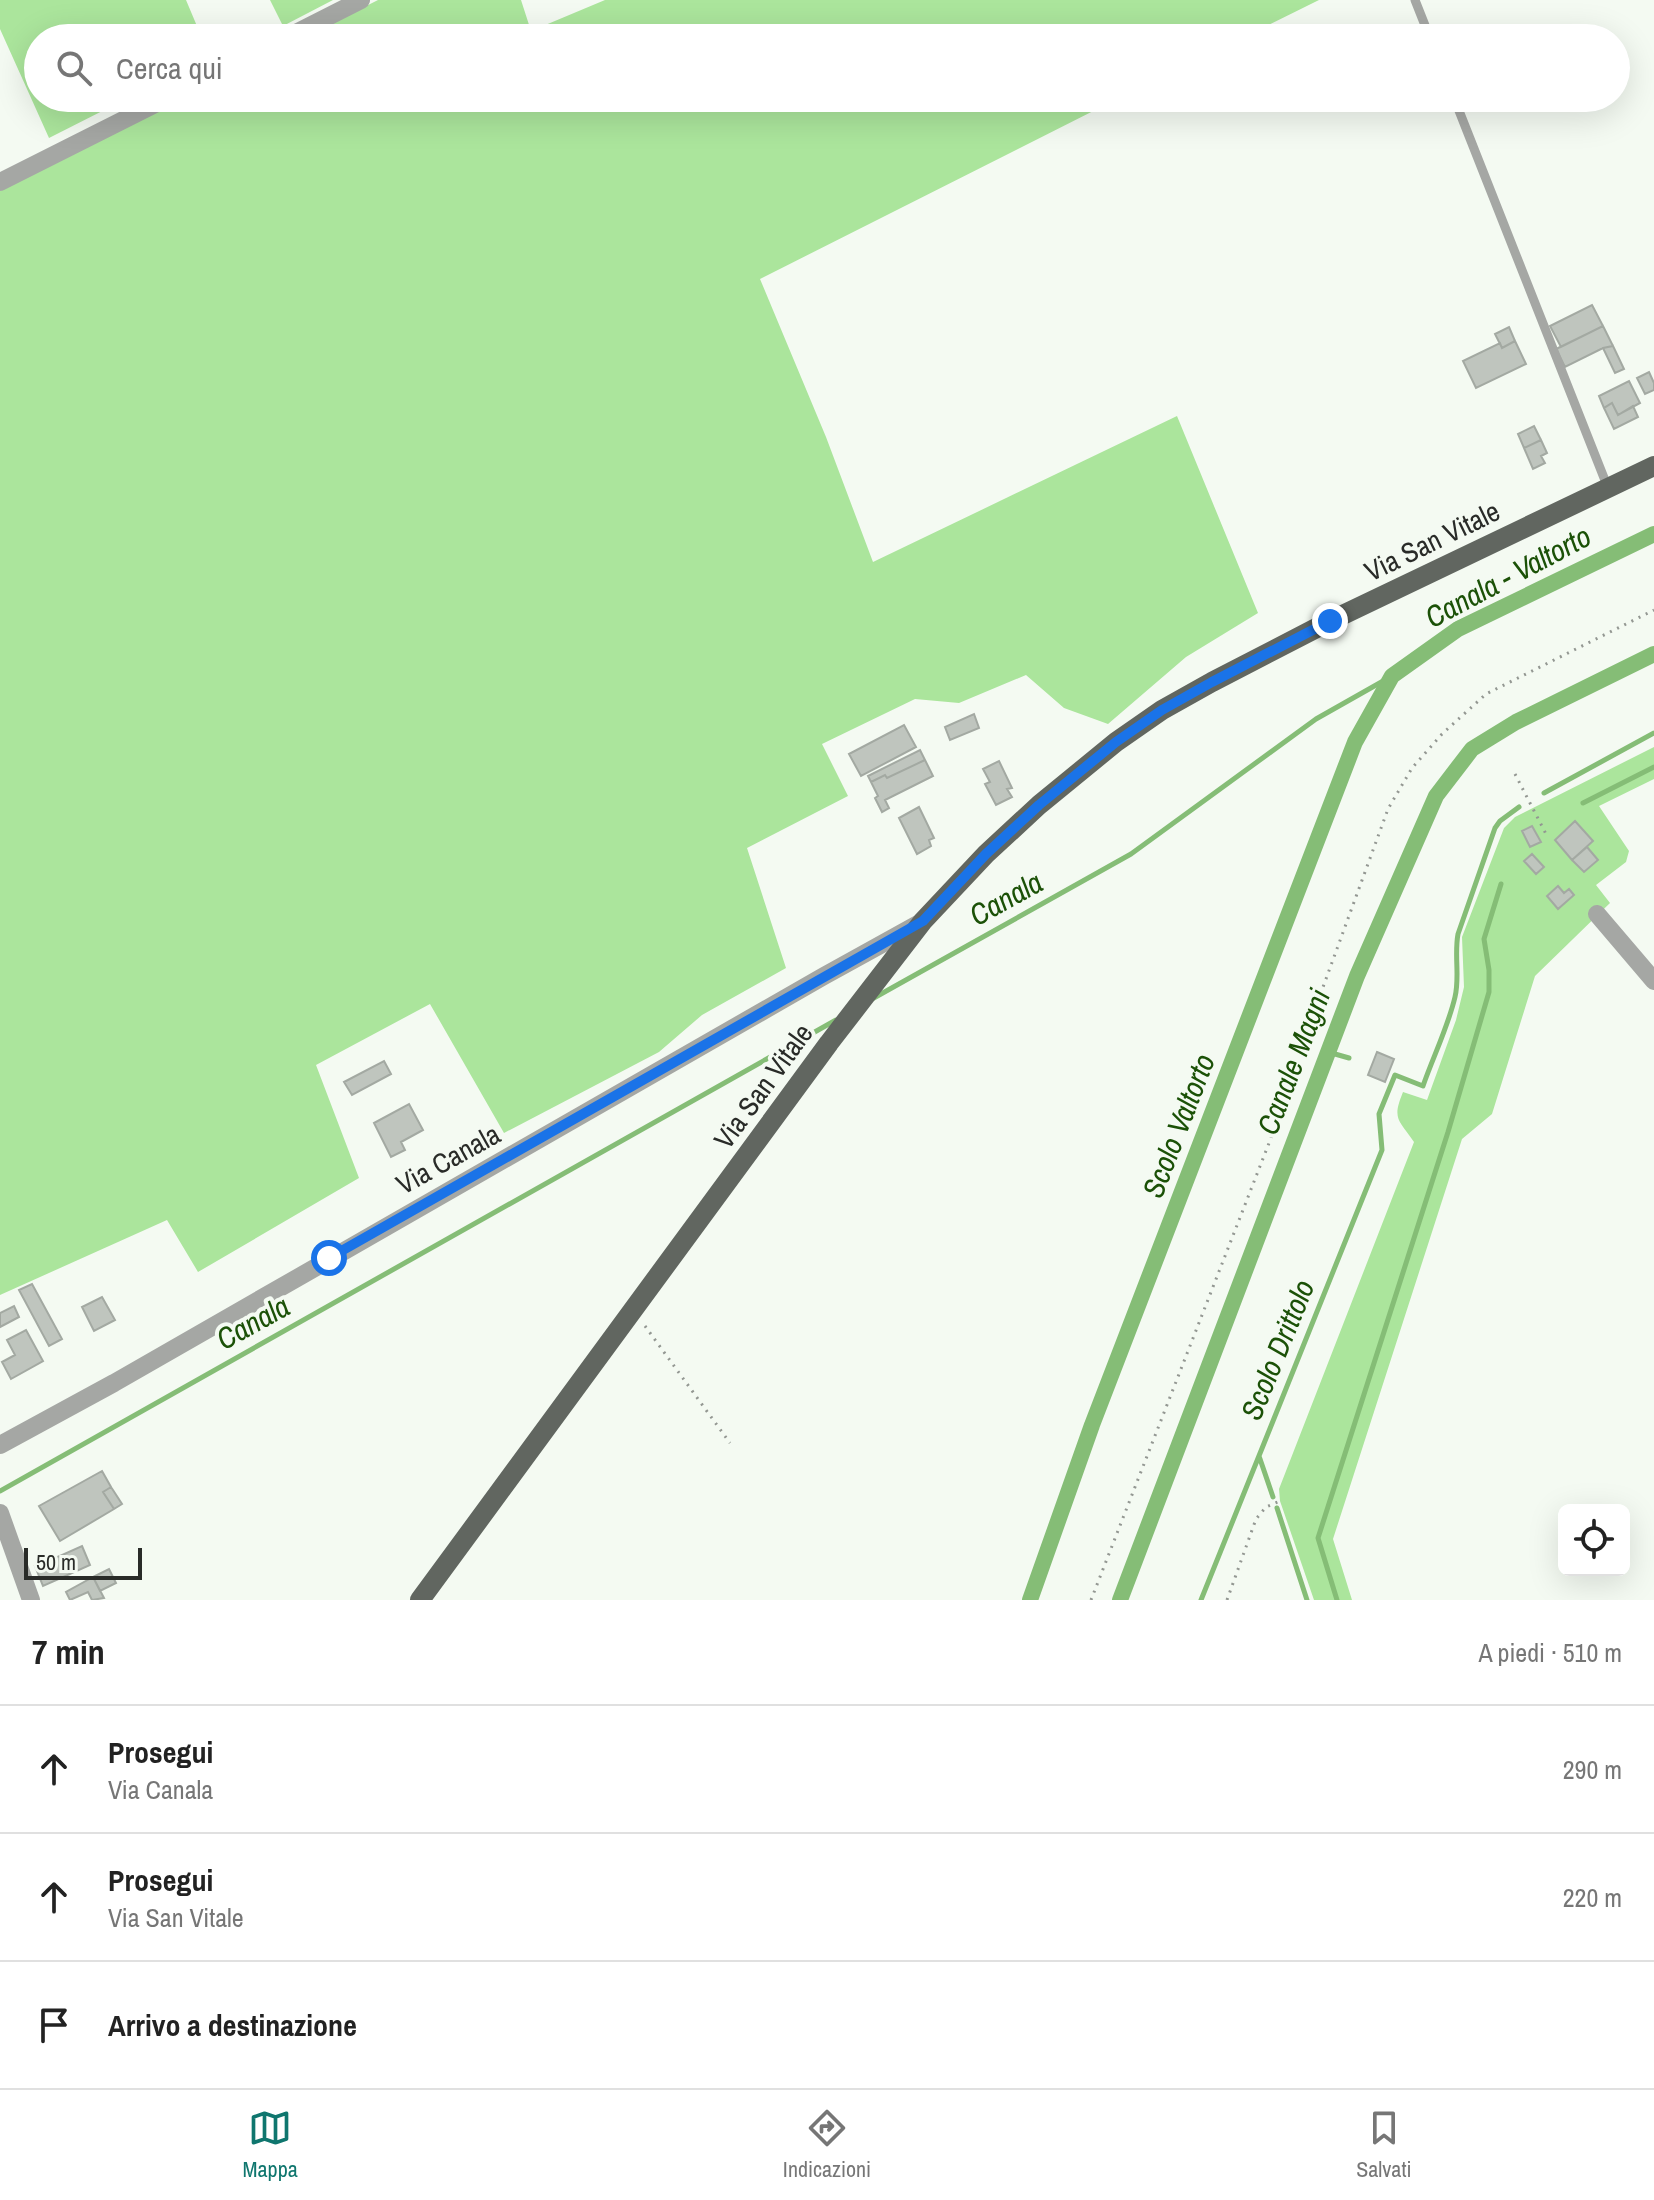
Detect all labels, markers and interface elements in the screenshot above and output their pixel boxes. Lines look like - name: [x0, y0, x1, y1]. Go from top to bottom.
- search box: [24, 24, 1630, 112]
- icon: search: [52, 46, 96, 90]
- text: Cerca qui: [116, 48, 223, 88]
- street label: Via San Vitale: [1358, 492, 1506, 590]
- water label: Canala - Valtorto: [1418, 516, 1597, 637]
- route end: [1312, 603, 1348, 639]
- water label: Canala: [962, 862, 1049, 935]
- water label: Canale Magni: [1247, 983, 1339, 1140]
- street label: Via San Vitale: [705, 1016, 821, 1156]
- water label: Scolo Valtorto: [1132, 1048, 1224, 1203]
- street label: Via Canala: [389, 1115, 507, 1203]
- route start: [311, 1240, 347, 1276]
- water label: Scolo Drittolo: [1231, 1274, 1323, 1426]
- water label: Canala: [209, 1286, 296, 1359]
- map controls: [1558, 1504, 1630, 1576]
- button: locate: [1558, 1504, 1630, 1576]
- scale bar: [24, 1544, 142, 1580]
- text: 50 m: [36, 1547, 76, 1577]
- text: 7 min: [32, 1629, 105, 1675]
- text: A piedi · 510 m: [1479, 1635, 1622, 1670]
- text: Prosegui: [108, 1732, 213, 1772]
- icon: ahead: [32, 1747, 76, 1791]
- text: 290 m: [1563, 1752, 1622, 1787]
- text: Via Canala: [108, 1772, 213, 1807]
- text: Prosegui: [108, 1860, 213, 1900]
- icon: ahead: [32, 1875, 76, 1919]
- text: 220 m: [1563, 1880, 1622, 1915]
- text: Via San Vitale: [108, 1900, 244, 1935]
- icon: arrive: [32, 2003, 76, 2047]
- text: Arrivo a destinazione: [108, 2005, 357, 2045]
- tab: Mappa: [243, 2106, 298, 2184]
- tab: Indicazioni: [783, 2106, 871, 2184]
- tab: Salvati: [1356, 2106, 1411, 2184]

